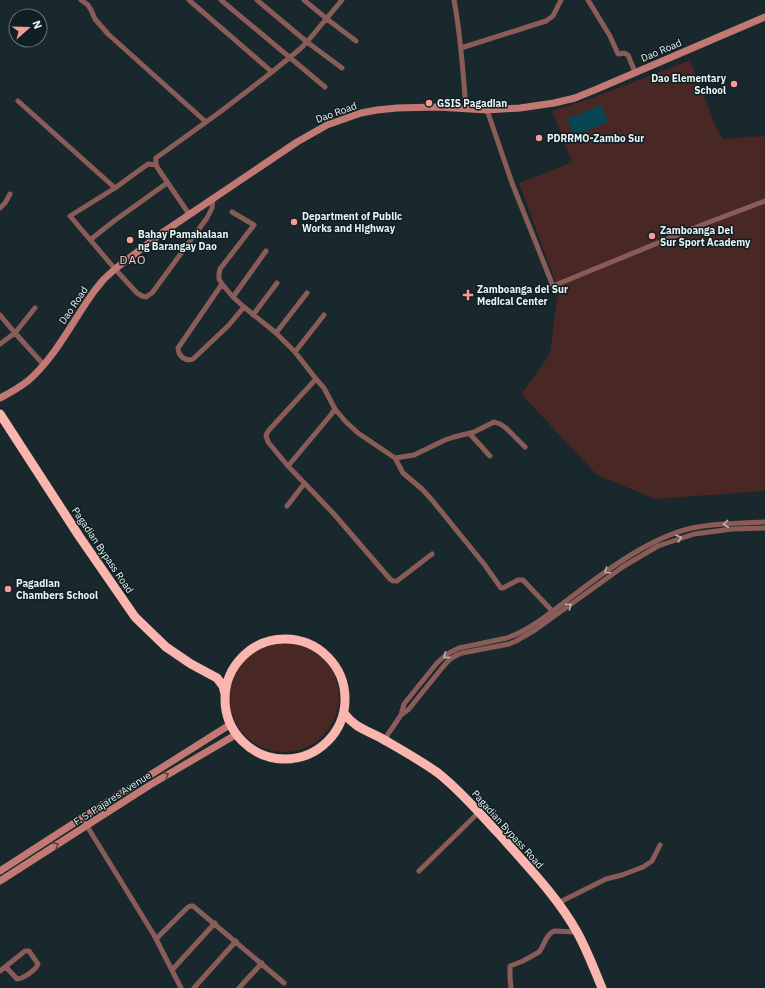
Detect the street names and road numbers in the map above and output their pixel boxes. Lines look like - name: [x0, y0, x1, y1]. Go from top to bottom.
- street label: Dao Road: [639, 36, 684, 65]
- street label: Dao Road: [314, 99, 359, 126]
- street label: Dao Road: [56, 284, 91, 327]
- street label: Pagadian Bypass Road: [69, 505, 136, 596]
- street label: F. S. Pajares Avenue: [71, 768, 154, 828]
- street label: Pagadian Bypass Road: [469, 787, 546, 871]

